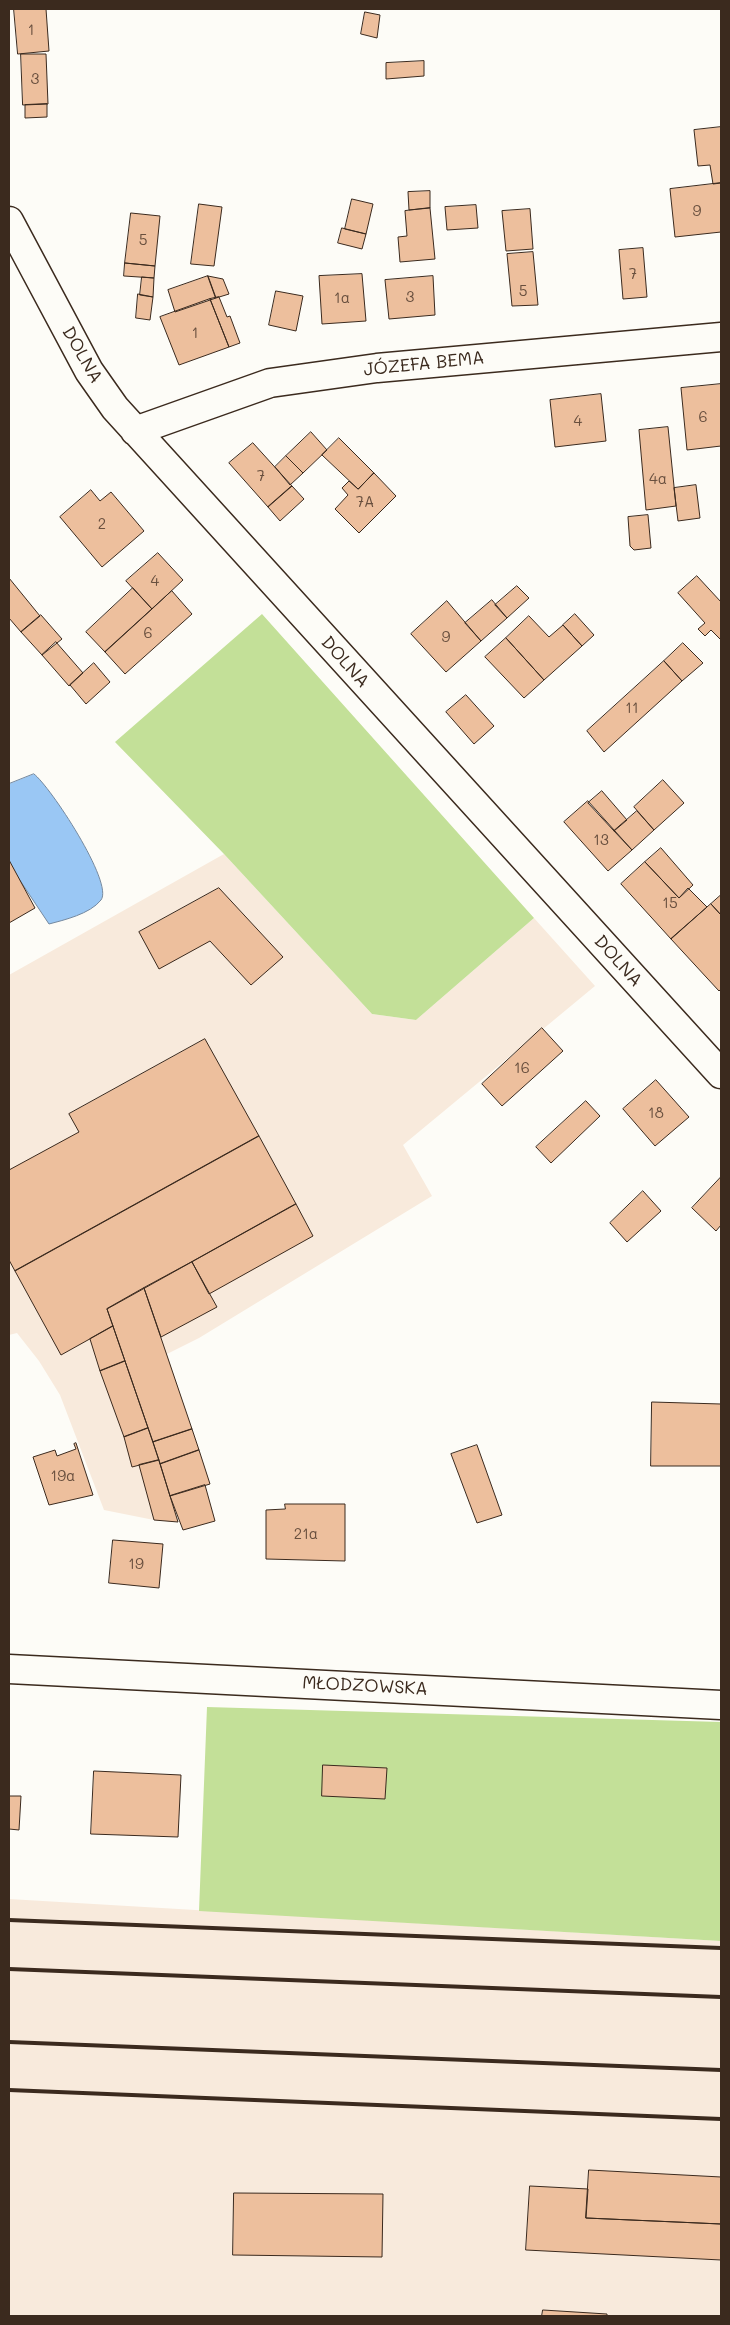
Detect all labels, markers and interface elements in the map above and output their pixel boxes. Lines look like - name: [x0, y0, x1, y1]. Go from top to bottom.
- house number: 1: [28, 21, 34, 39]
- house number: 3: [31, 70, 39, 88]
- house number: 9: [693, 202, 701, 220]
- house number: 5: [139, 231, 147, 249]
- house number: 7: [629, 265, 637, 283]
- house number: 5: [519, 282, 527, 300]
- house number: 3: [406, 288, 414, 306]
- house number: 1a: [334, 289, 350, 307]
- street label: DOLNA: [57, 323, 107, 387]
- house number: 1: [192, 324, 198, 342]
- street label: JÓZEFA BEMA: [363, 347, 485, 381]
- house number: 6: [698, 408, 708, 426]
- house number: 4: [574, 412, 582, 430]
- house number: 7: [257, 467, 265, 485]
- house number: 4a: [649, 470, 667, 488]
- house number: 7A: [356, 493, 374, 511]
- house number: 2: [98, 515, 106, 533]
- house number: 4: [151, 572, 159, 590]
- house number: 6: [143, 624, 153, 642]
- house number: 9: [442, 628, 450, 646]
- street label: DOLNA: [316, 632, 374, 692]
- house number: 11: [625, 699, 639, 717]
- house number: 13: [593, 831, 609, 849]
- house number: 15: [662, 894, 678, 912]
- street label: DOLNA: [589, 931, 647, 991]
- house number: 16: [514, 1059, 530, 1077]
- house number: 18: [648, 1104, 664, 1122]
- house number: 19a: [51, 1467, 75, 1485]
- house number: 21a: [294, 1525, 318, 1543]
- house number: 19: [128, 1555, 144, 1573]
- street label: MŁODZOWSKA: [302, 1672, 428, 1700]

